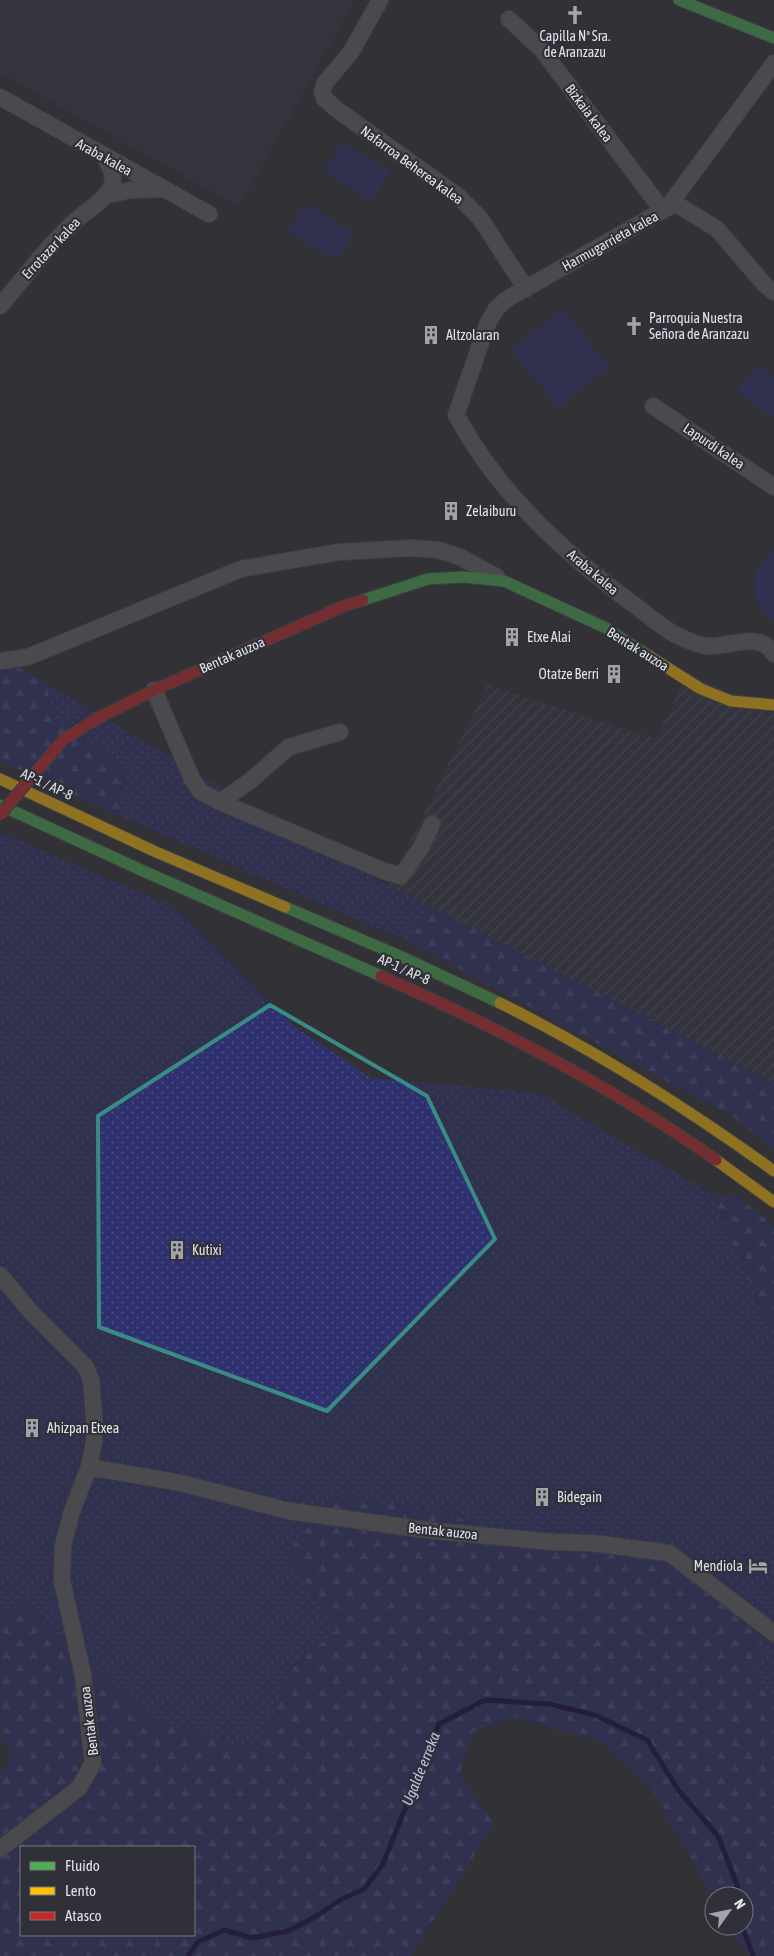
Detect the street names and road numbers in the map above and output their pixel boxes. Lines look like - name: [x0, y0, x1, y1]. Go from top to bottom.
- street label: Bizkaia kalea: [562, 81, 616, 145]
- street label: Nafarroa Beherea kalea: [358, 123, 466, 207]
- street label: Araba kalea: [73, 135, 135, 179]
- street label: Harmugarrieta kalea: [559, 208, 661, 274]
- street label: Errotazar kalea: [19, 214, 83, 282]
- street label: Lapurdi kalea: [680, 420, 748, 472]
- street label: Araba kalea: [564, 546, 622, 598]
- street label: Bentak auzoa: [604, 624, 672, 674]
- street label: Bentak auzoa: [197, 634, 267, 676]
- street label: AP-1 / AP-8: [18, 765, 76, 803]
- street label: AP-1 / AP-8: [375, 950, 433, 988]
- street label: Bentak auzoa: [408, 1519, 478, 1543]
- street label: Bentak auzoa: [77, 1685, 101, 1757]

